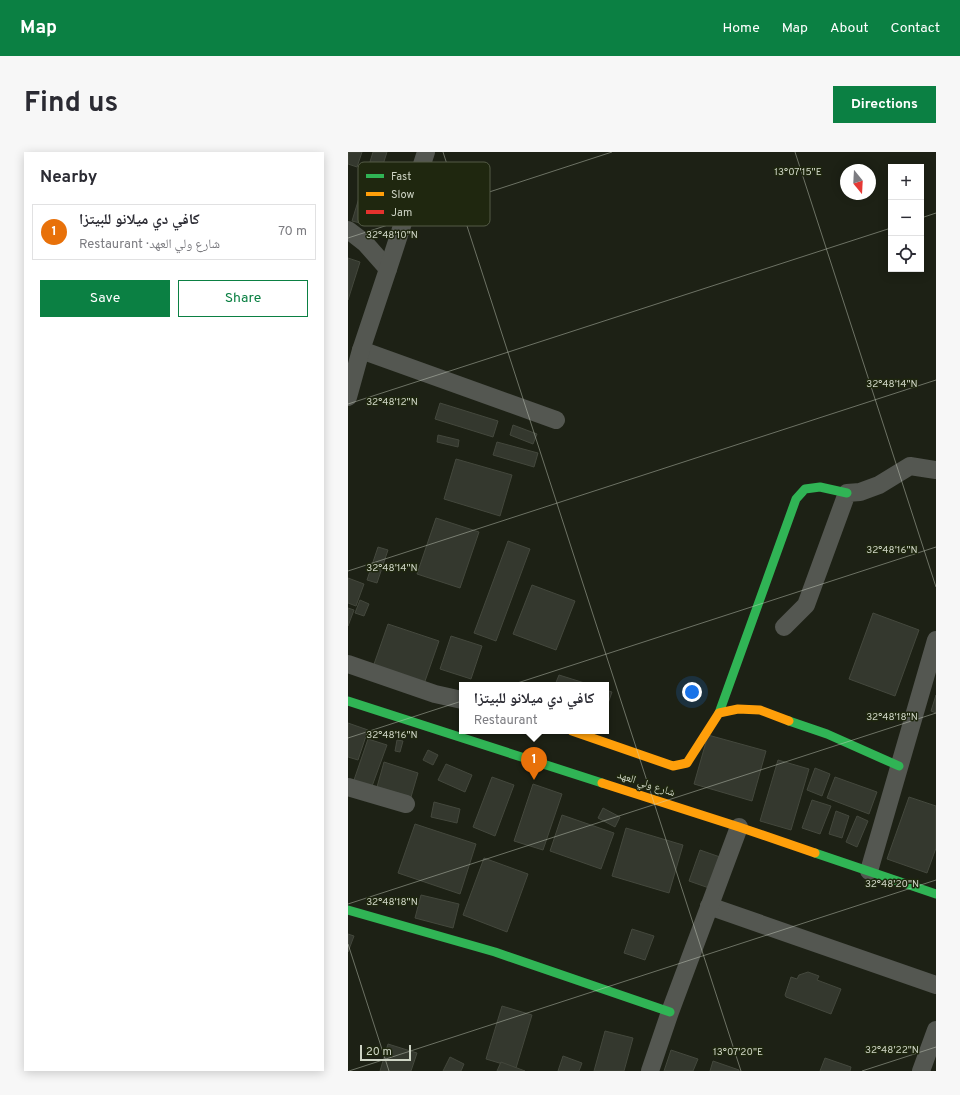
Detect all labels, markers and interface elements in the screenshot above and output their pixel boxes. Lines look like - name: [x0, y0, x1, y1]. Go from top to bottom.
- text: Map: [20, 16, 57, 40]
- text: Home: [723, 20, 760, 37]
- text: Map: [782, 20, 808, 37]
- text: About: [830, 20, 869, 37]
- text: Contact: [891, 20, 940, 37]
- text: Find us: [24, 86, 118, 122]
- button: Directions: [833, 86, 936, 123]
- legend: [358, 162, 490, 226]
- north arrow: [840, 164, 876, 200]
- map controls: [888, 164, 924, 272]
- button: +: [888, 164, 924, 200]
- text: 13°07'15"E: [774, 166, 822, 179]
- text: Nearby: [40, 167, 97, 189]
- text: Fast: [391, 170, 411, 184]
- text: Slow: [391, 188, 414, 202]
- button: −: [888, 200, 924, 236]
- text: Jam: [391, 206, 412, 220]
- text: كافي دي ميلانو للبيتزا: [79, 211, 200, 230]
- text: 1: [51, 224, 57, 240]
- text: 70 m: [278, 224, 307, 240]
- text: 32°48'10"N: [366, 229, 418, 242]
- button: locate: [888, 236, 924, 272]
- text: Restaurant · شارع ولي العهد: [79, 237, 220, 253]
- button: Save: [40, 280, 170, 317]
- button: Share: [178, 280, 308, 317]
- text: 32°48'14"N: [866, 378, 918, 391]
- text: 32°48'12"N: [366, 396, 418, 409]
- text: 32°48'16"N: [866, 544, 918, 557]
- text: 32°48'14"N: [366, 562, 418, 575]
- popup: [459, 682, 609, 734]
- your location: [682, 682, 702, 702]
- text: كافي دي ميلانو للبيتزا: [474, 690, 594, 709]
- text: 32°48'18"N: [866, 711, 918, 724]
- text: Restaurant: [474, 713, 538, 729]
- text: 32°48'16"N: [366, 729, 418, 742]
- pin: 1: [521, 747, 547, 780]
- street label: شارع ولي العهد: [615, 768, 677, 801]
- text: 32°48'20"N: [865, 878, 919, 891]
- text: 32°48'18"N: [366, 896, 418, 909]
- scale bar: [360, 1043, 411, 1062]
- text: 32°48'22"N: [865, 1044, 919, 1057]
- text: 20 m: [366, 1045, 392, 1059]
- text: 13°07'20"E: [713, 1046, 763, 1059]

